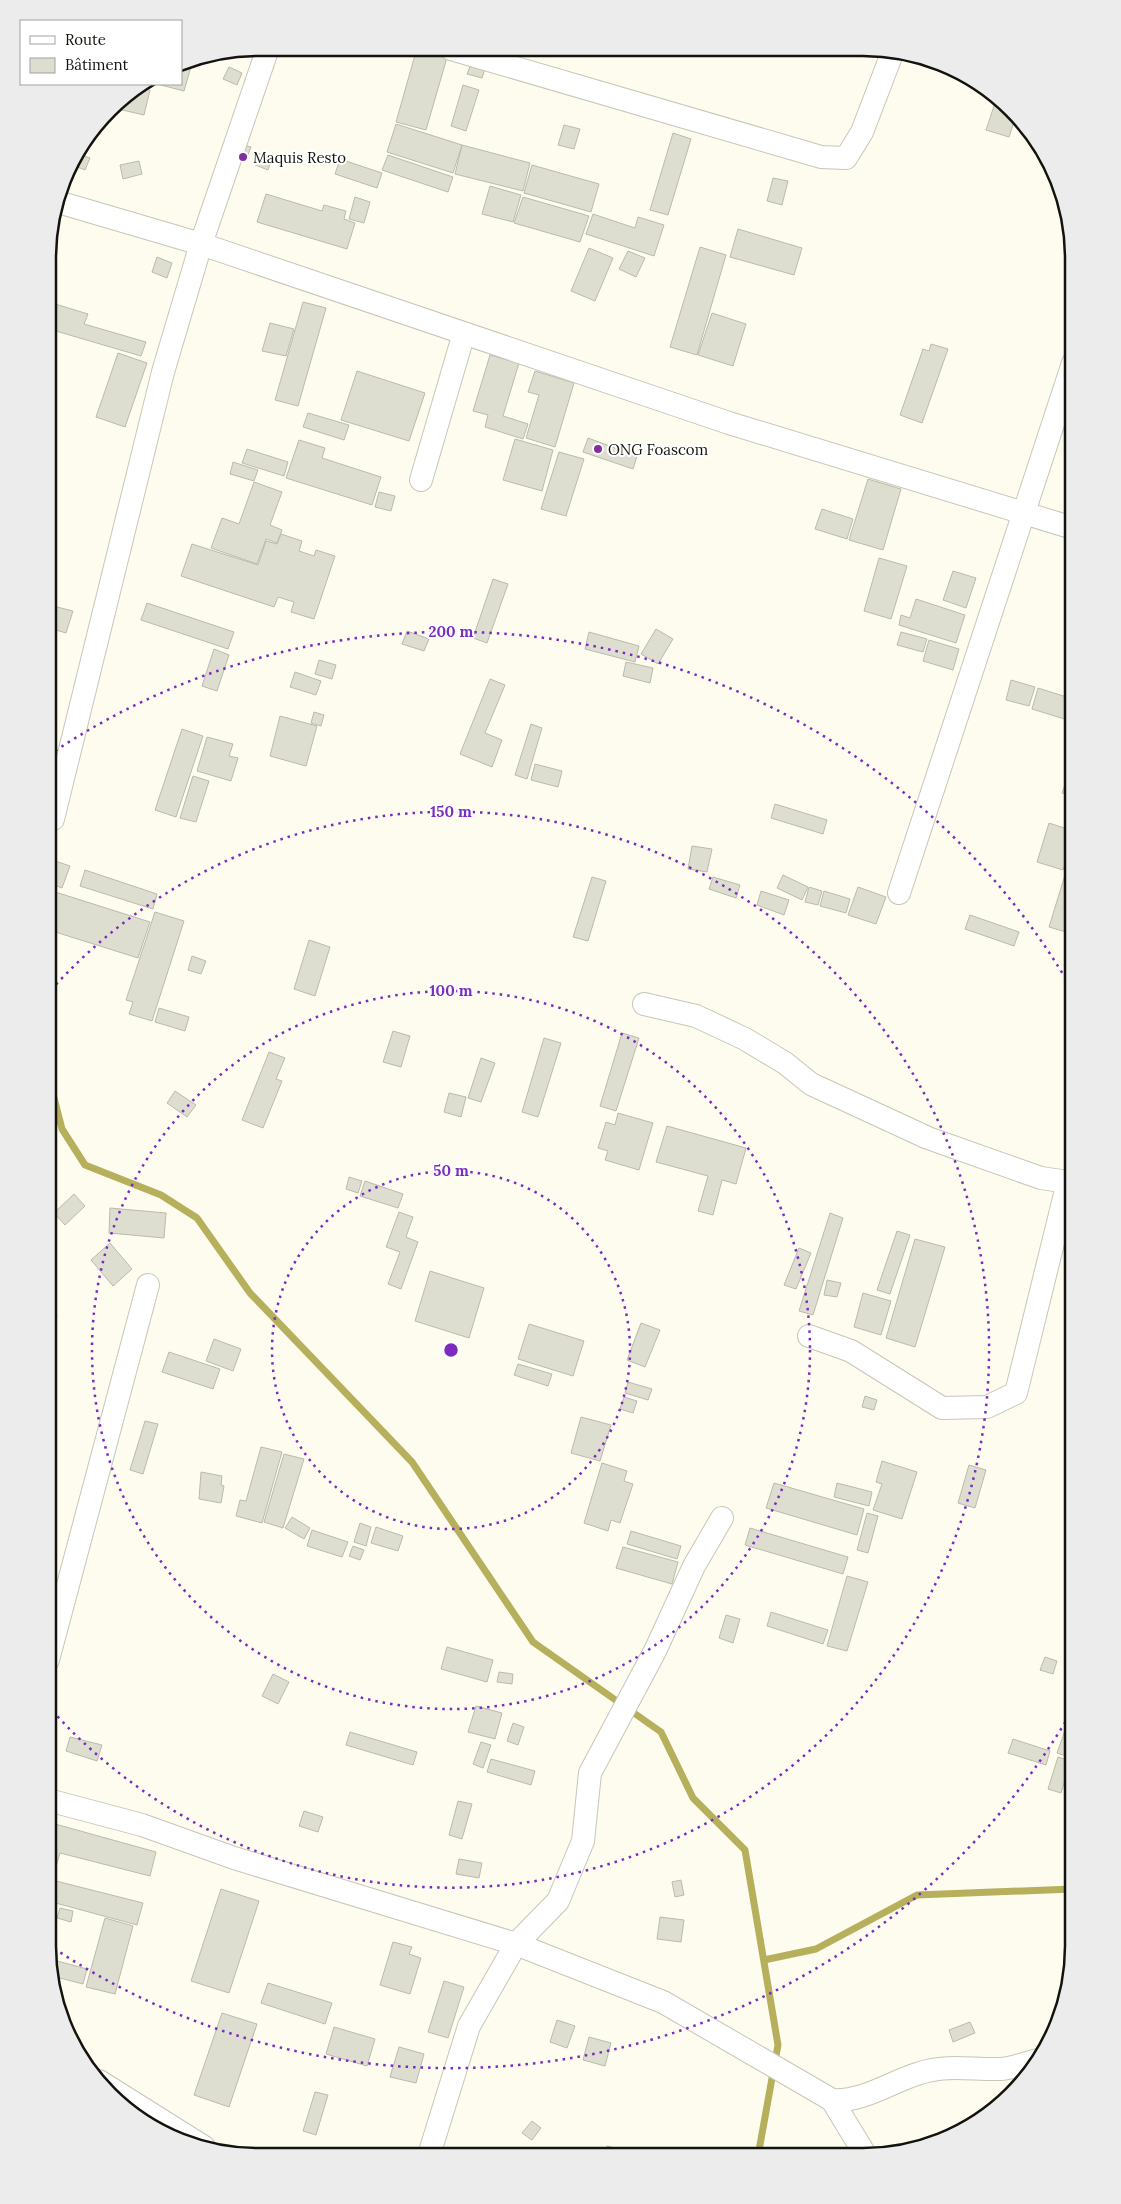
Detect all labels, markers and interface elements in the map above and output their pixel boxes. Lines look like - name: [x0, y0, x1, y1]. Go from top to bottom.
- legend: [20, 20, 182, 85]
- text: Route: [65, 30, 106, 49]
- text: Bâtiment: [65, 55, 128, 74]
- place label: Maquis Resto: [253, 148, 346, 167]
- marker: Maquis Resto: [237, 151, 249, 163]
- place label: ONG Foascom: [608, 440, 708, 459]
- marker: ONG Foascom: [592, 443, 604, 455]
- text: 200 m: [429, 622, 474, 641]
- text: 150 m: [430, 802, 472, 821]
- text: 100 m: [430, 981, 473, 1000]
- text: 50 m: [433, 1161, 469, 1180]
- centre of rings: [442, 1341, 460, 1359]

